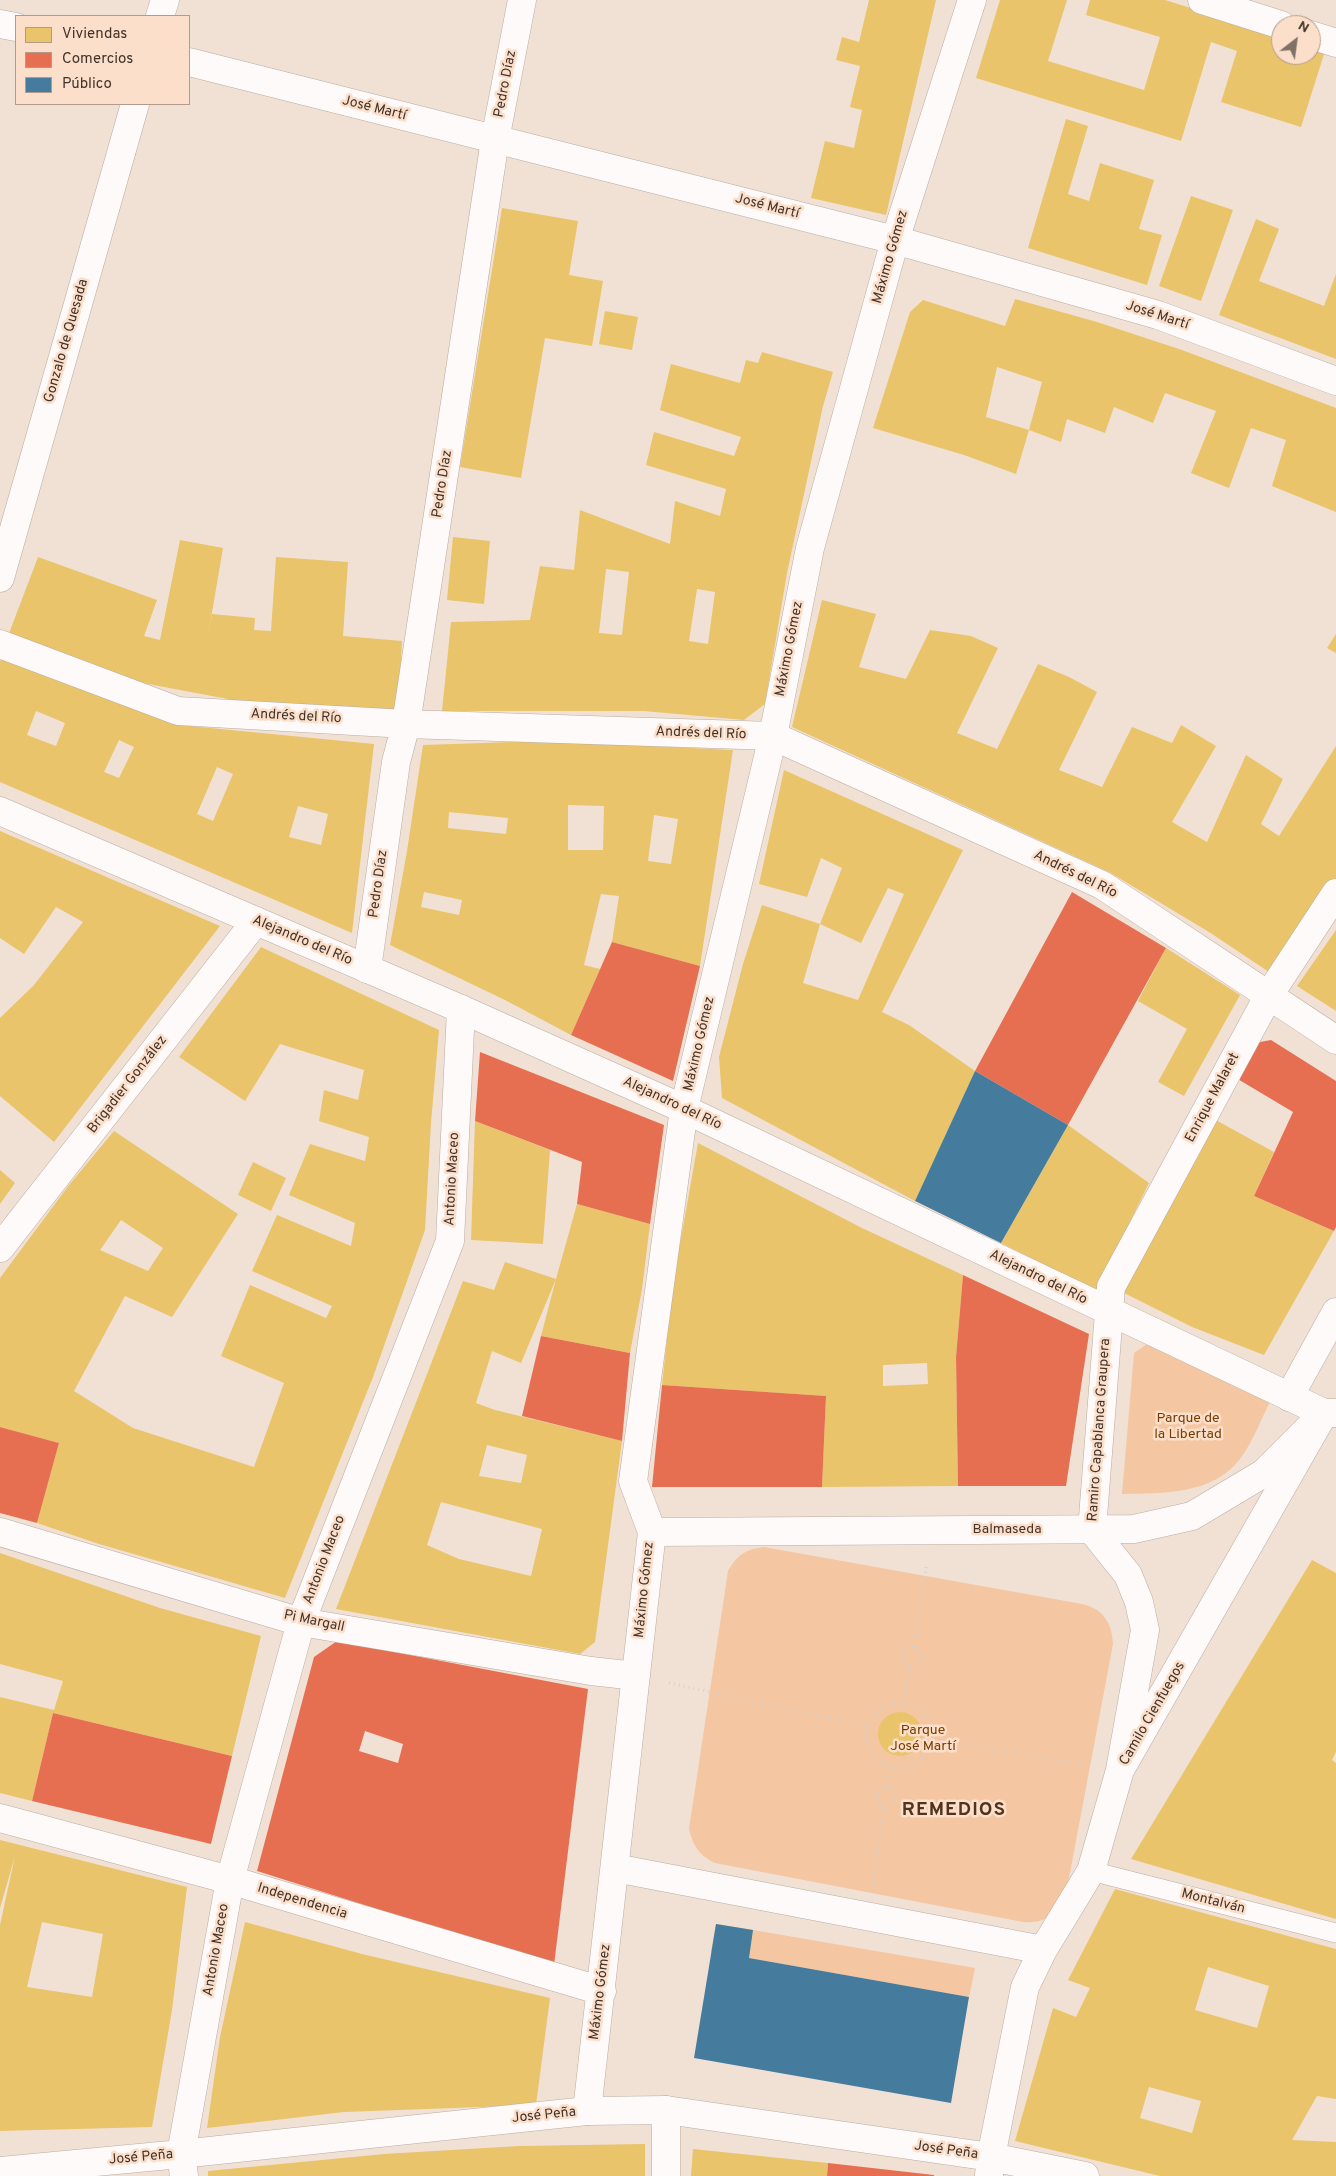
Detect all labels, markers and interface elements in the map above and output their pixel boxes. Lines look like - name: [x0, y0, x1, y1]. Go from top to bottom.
- legend: [15, 15, 190, 105]
- north arrow: [1271, 15, 1321, 65]
- text: N: [1295, 18, 1312, 37]
- text: Viviendas: [62, 25, 127, 44]
- street label: Pedro Díaz: [491, 49, 521, 119]
- text: Comercios: [62, 50, 133, 69]
- text: Público: [62, 75, 112, 94]
- street label: José Martí: [340, 93, 408, 125]
- street label: José Martí: [733, 191, 801, 223]
- street label: Máximo Gómez: [870, 208, 912, 306]
- street label: Gonzalo de Quesada: [41, 277, 93, 405]
- street label: José Martí: [1123, 298, 1191, 334]
- street label: Pedro Díaz: [429, 449, 457, 519]
- street label: Máximo Gómez: [773, 600, 807, 698]
- street label: Andrés del Río: [250, 706, 342, 728]
- street label: Andrés del Río: [655, 724, 747, 744]
- street label: Andrés del Río: [1030, 848, 1120, 902]
- street label: Pedro Díaz: [366, 849, 392, 919]
- street label: Alejandro del Río: [249, 912, 355, 970]
- street label: Máximo Gómez: [681, 995, 719, 1093]
- street label: Brigadier González: [85, 1033, 171, 1137]
- street label: Enrique Malaret: [1182, 1050, 1244, 1146]
- street label: Alejandro del Río: [620, 1074, 724, 1134]
- street label: Antonio Maceo: [442, 1132, 464, 1226]
- street label: Alejandro del Río: [986, 1247, 1090, 1309]
- street label: Ramiro Capablanca Graupera: [1085, 1338, 1115, 1522]
- park label: Parque de la Libertad: [1154, 1411, 1222, 1444]
- street label: Antonio Maceo: [300, 1513, 350, 1607]
- street label: Balmaseda: [972, 1522, 1042, 1538]
- street label: Máximo Gómez: [632, 1541, 658, 1639]
- street label: Pi Margall: [282, 1607, 346, 1637]
- street label: Camilo Cienfuegos: [1116, 1659, 1190, 1769]
- park label: Parque José Martí: [890, 1723, 956, 1755]
- district label: REMEDIOS: [901, 1800, 1007, 1822]
- street label: Independencia: [255, 1880, 349, 1924]
- street label: Montalván: [1179, 1886, 1247, 1918]
- street label: Antonio Maceo: [201, 1902, 233, 1998]
- street label: Máximo Gómez: [587, 1943, 615, 2041]
- street label: José Peña: [511, 2104, 577, 2128]
- street label: José Peña: [913, 2138, 979, 2164]
- street label: José Peña: [108, 2147, 174, 2169]

